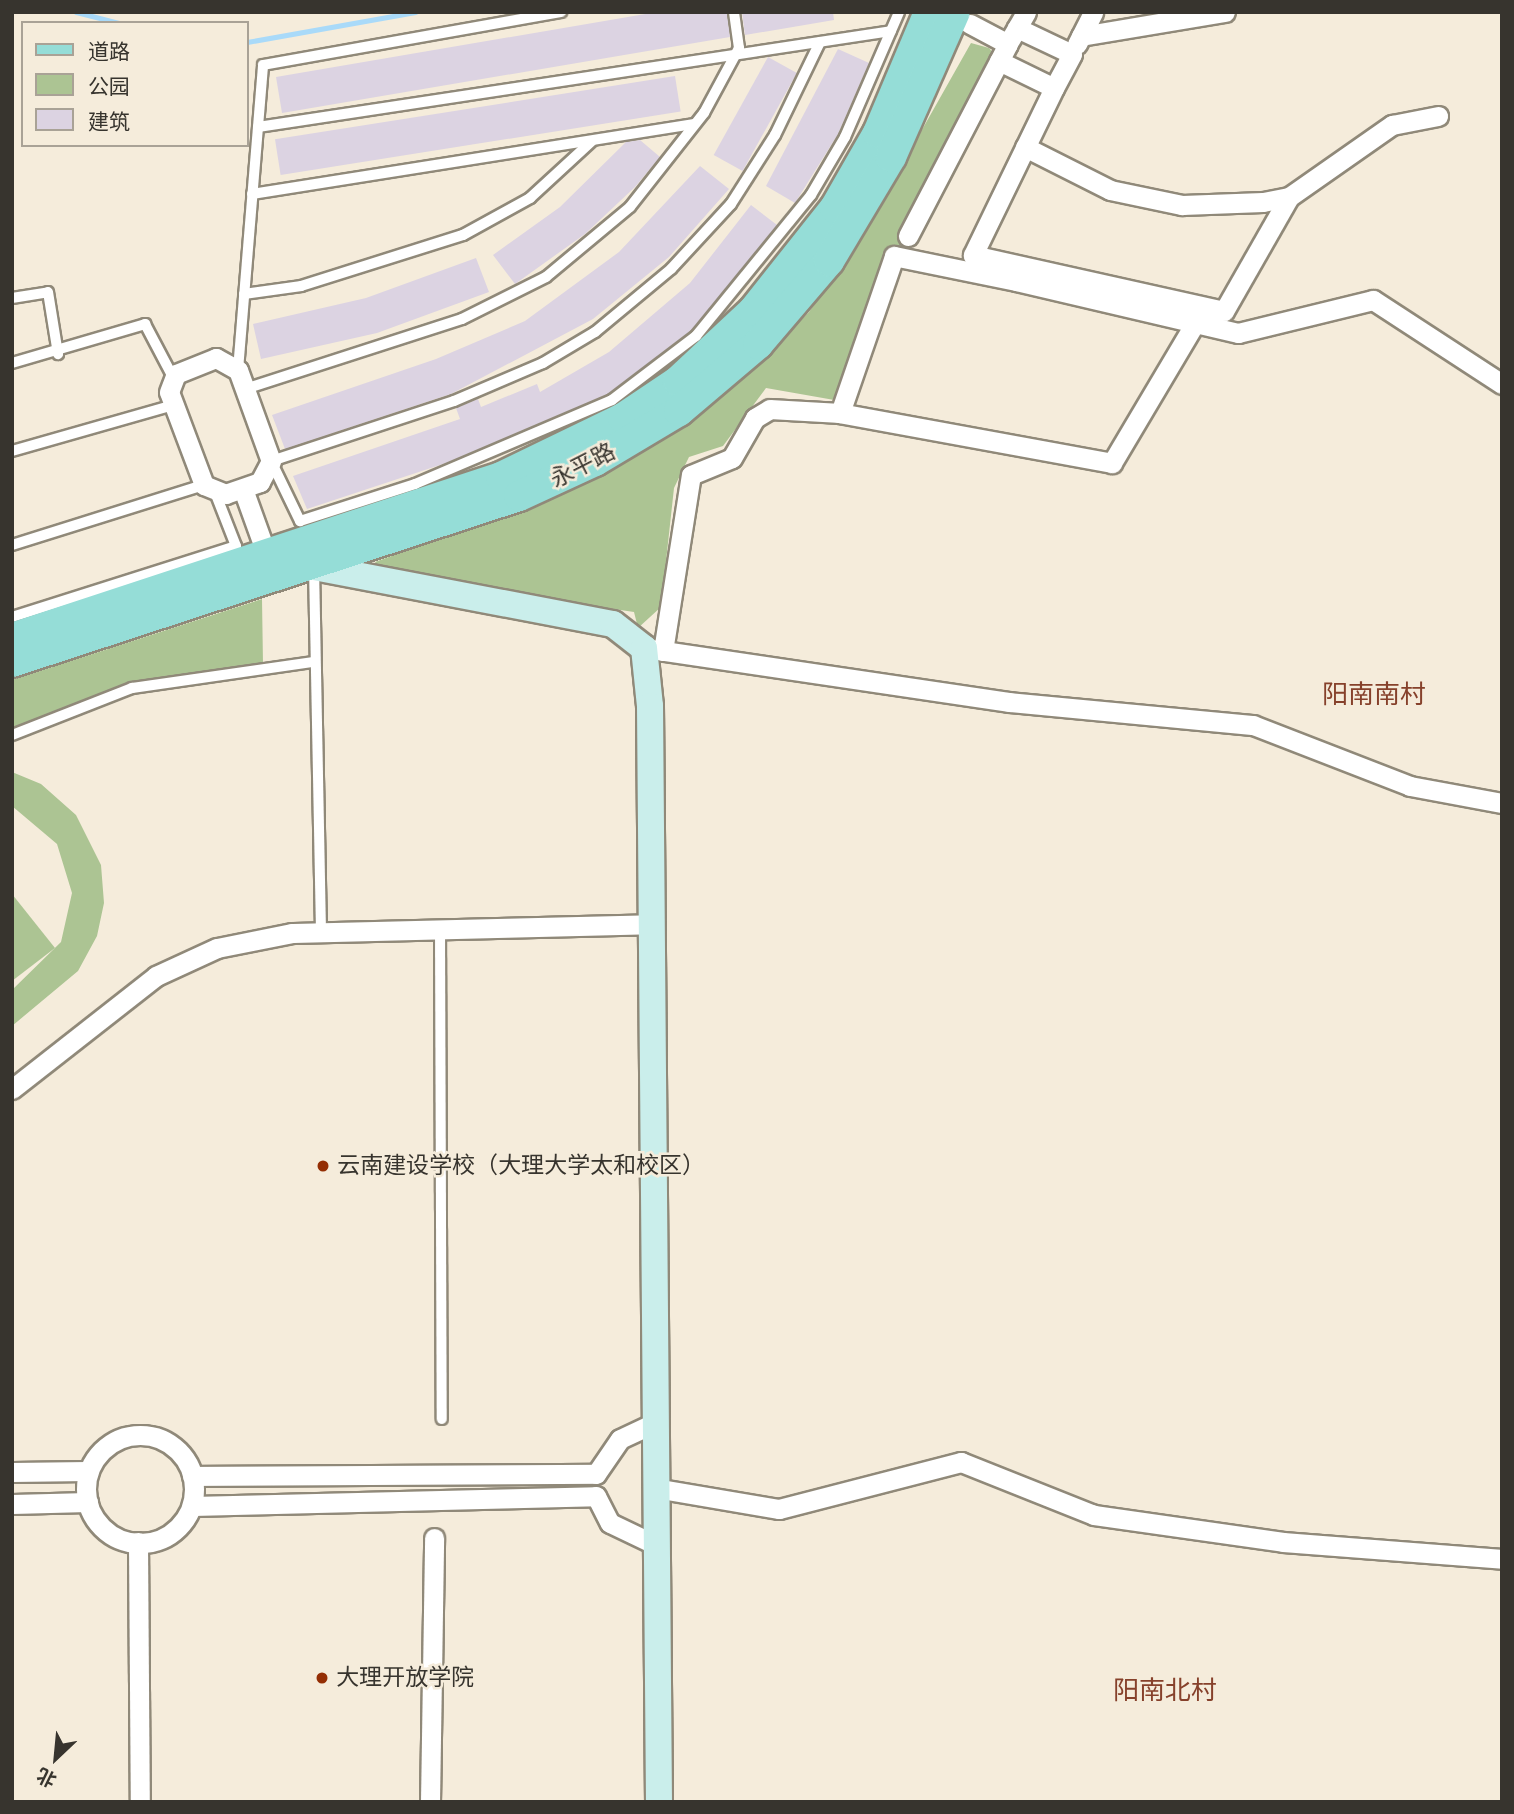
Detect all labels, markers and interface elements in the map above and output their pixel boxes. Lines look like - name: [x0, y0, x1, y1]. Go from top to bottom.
- legend: [21, 21, 248, 147]
- text: 道路: [88, 40, 130, 64]
- text: 公园: [88, 75, 130, 99]
- text: 建筑: [88, 110, 130, 134]
- street label: 永平路: [546, 438, 620, 494]
- district label: 阳南南村: [1322, 679, 1426, 711]
- place label: 云南建设学校（大理大学太和校区）: [337, 1152, 705, 1180]
- marker: 云南建设学校（大理大学太和校区）: [315, 1158, 331, 1174]
- place label: 大理开放学院: [336, 1664, 474, 1692]
- marker: 大理开放学院: [314, 1670, 330, 1686]
- district label: 阳南北村: [1113, 1675, 1217, 1707]
- north arrow: [21, 1723, 91, 1793]
- text: 北: [33, 1763, 60, 1791]

